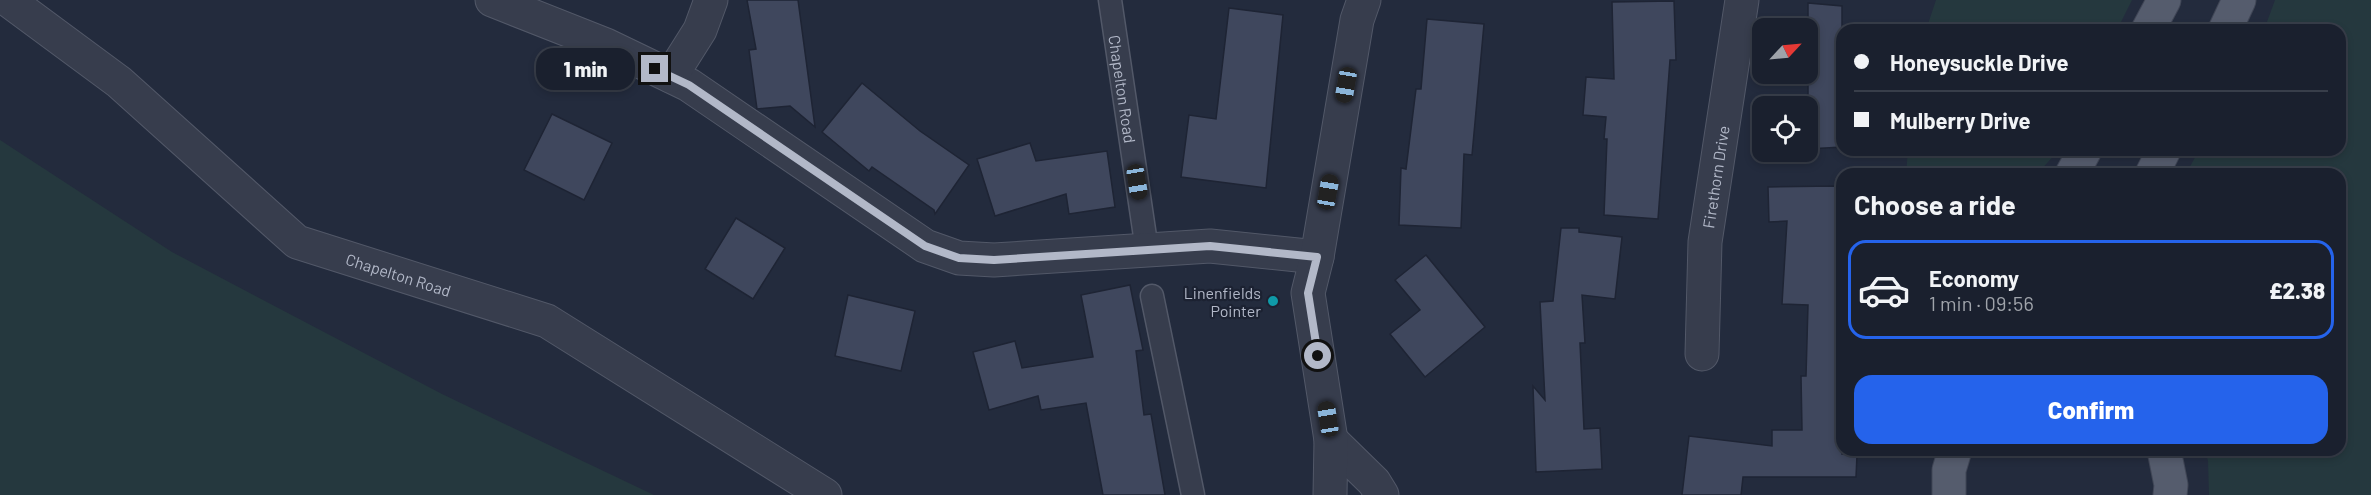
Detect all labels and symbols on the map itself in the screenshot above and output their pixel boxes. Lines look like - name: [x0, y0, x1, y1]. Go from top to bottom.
- north arrow: [1752, 18, 1818, 84]
- street label: Chapelton Road: [1106, 34, 1141, 144]
- callout: 1 min: [535, 48, 634, 90]
- route end: [641, 55, 668, 82]
- car: [1334, 66, 1358, 104]
- street label: Firethorn Drive: [1698, 124, 1732, 230]
- car: [1125, 163, 1149, 201]
- car: [1316, 173, 1340, 211]
- street label: Chapelton Road: [344, 249, 454, 300]
- place label: Linenfields Pointer: [1184, 283, 1261, 320]
- marker: Linenfields Pointer: [1266, 294, 1280, 308]
- route start: [1304, 342, 1331, 369]
- car: [1316, 400, 1340, 438]

